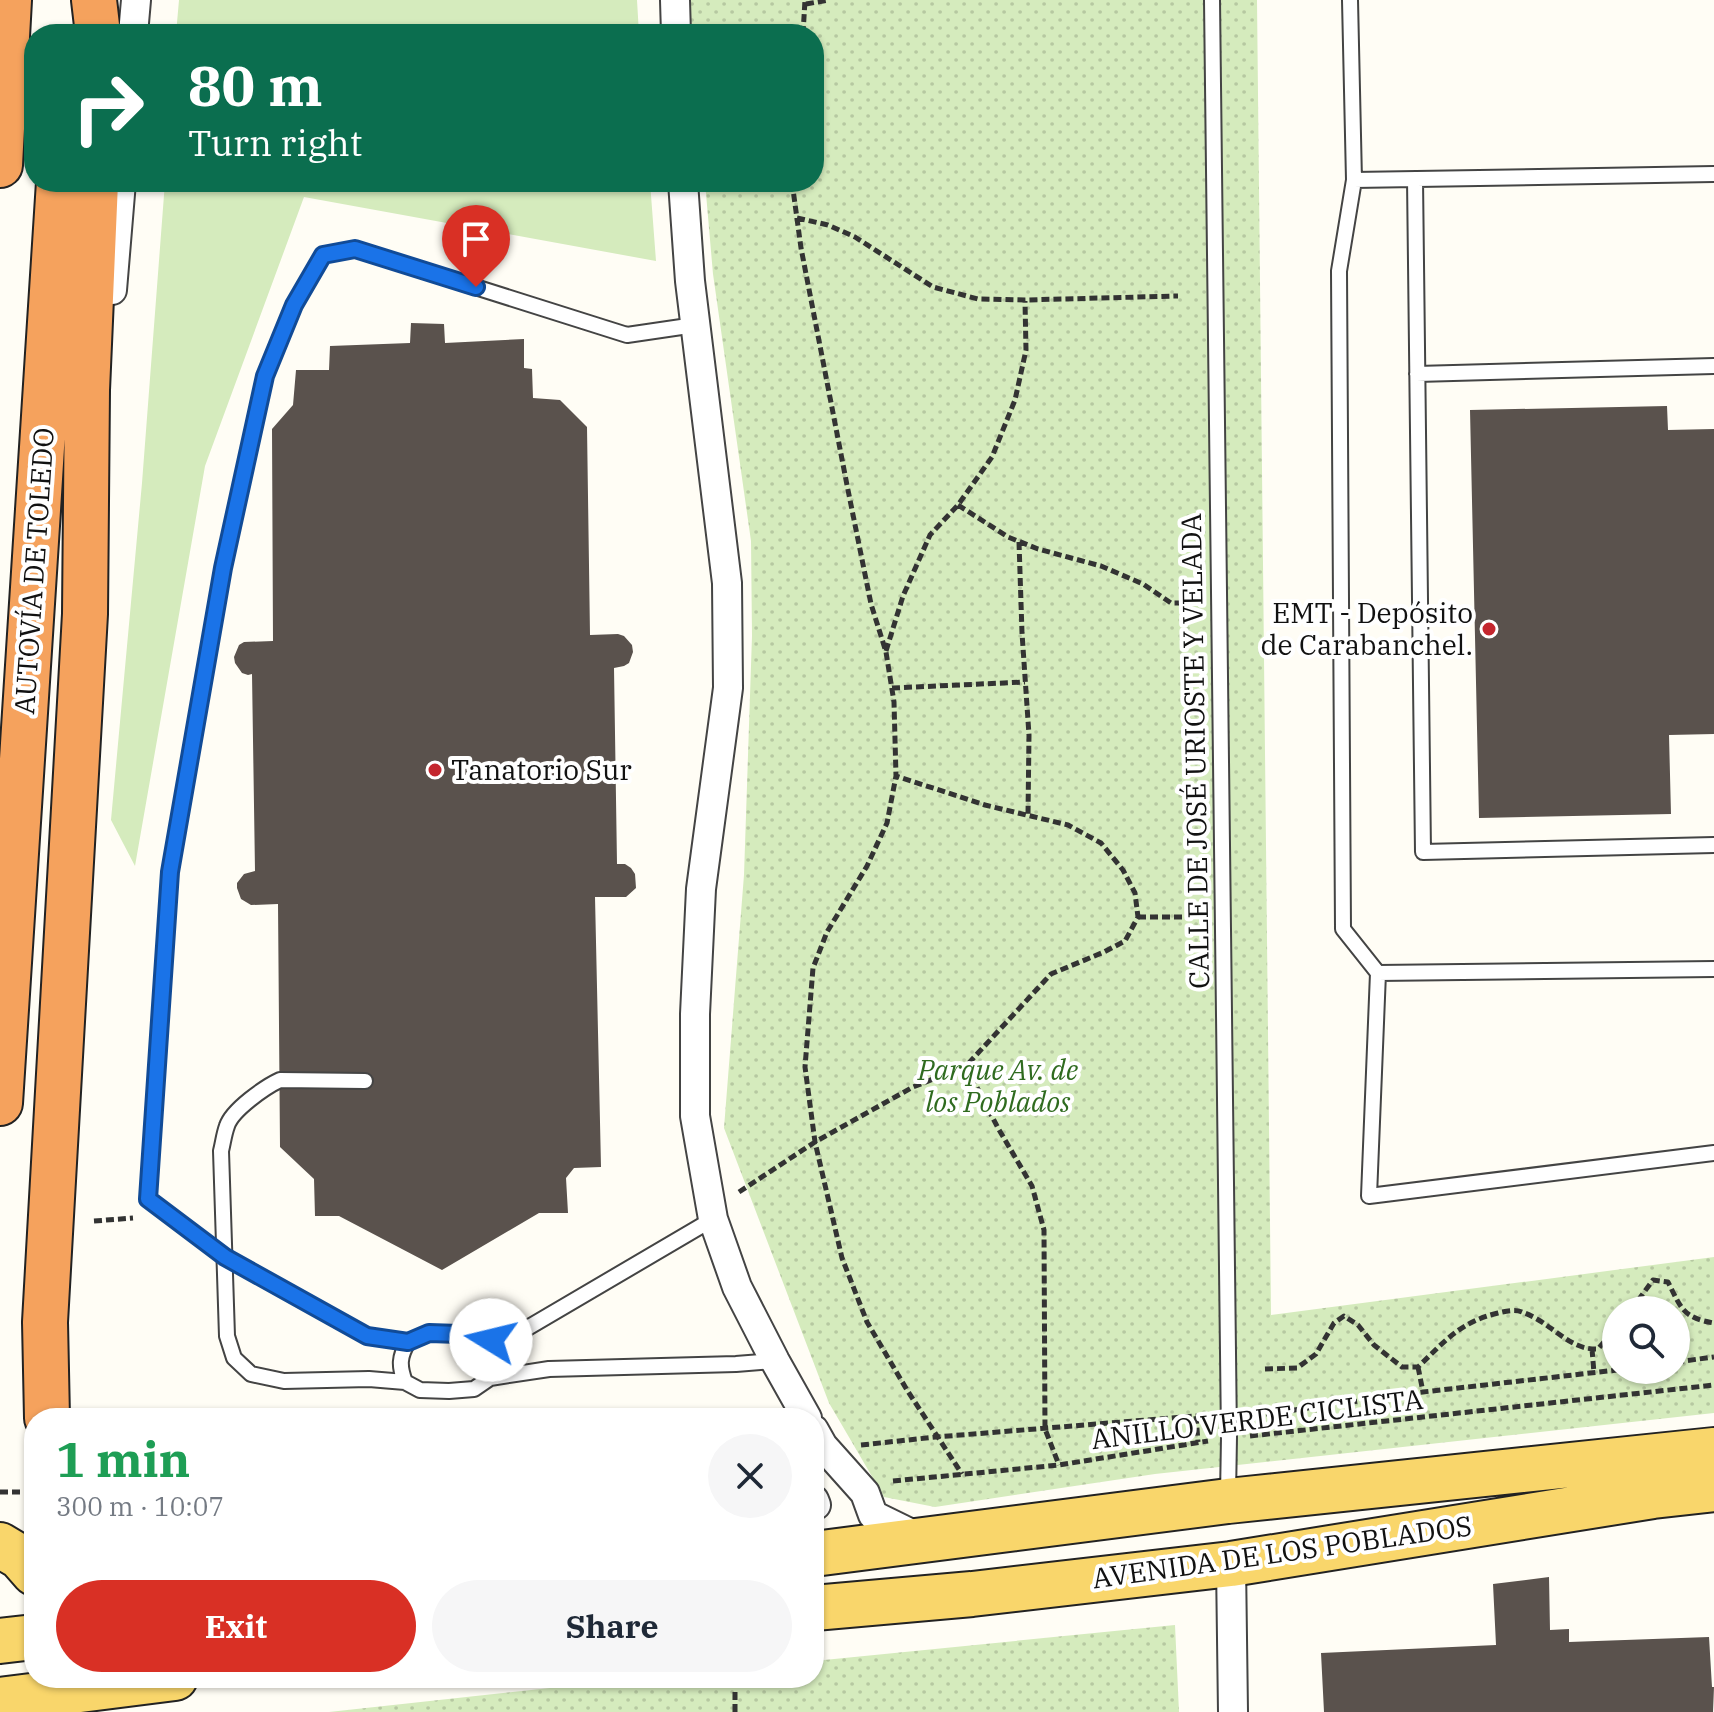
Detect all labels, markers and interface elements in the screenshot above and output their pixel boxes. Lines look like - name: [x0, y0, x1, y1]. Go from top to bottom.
- text: 80 m: [188, 49, 323, 121]
- icon: right: [56, 56, 160, 160]
- text: Turn right: [188, 119, 362, 166]
- pin: [442, 205, 510, 287]
- icon: arrive: [454, 217, 498, 261]
- street label: AUTOVÍA DE TOLEDO: [5, 426, 62, 716]
- street label: CALLE DE JOSÉ URIOSTE Y VELADA: [1172, 513, 1217, 989]
- place label: EMT - Depósito de Carabanchel.: [1261, 594, 1473, 663]
- marker: EMT - Depósito de Carabanchel.: [1480, 620, 1498, 638]
- place label: Tanatorio Sur: [451, 751, 632, 788]
- marker: Tanatorio Sur: [426, 761, 444, 779]
- park label: Parque Av. de los Poblados: [917, 1051, 1079, 1120]
- map controls: [1602, 1296, 1690, 1384]
- button: search: [1602, 1296, 1690, 1384]
- position arrow: [449, 1298, 533, 1382]
- street label: ANILLO VERDE CICLISTA: [1089, 1380, 1425, 1457]
- text: 1 min: [56, 1428, 190, 1490]
- button: close: [708, 1434, 792, 1518]
- text: 300 m · 10:07: [56, 1489, 224, 1523]
- street label: AVENIDA DE LOS POBLADOS: [1090, 1507, 1474, 1596]
- button: Exit: [56, 1580, 416, 1672]
- button: Share: [432, 1580, 792, 1672]

